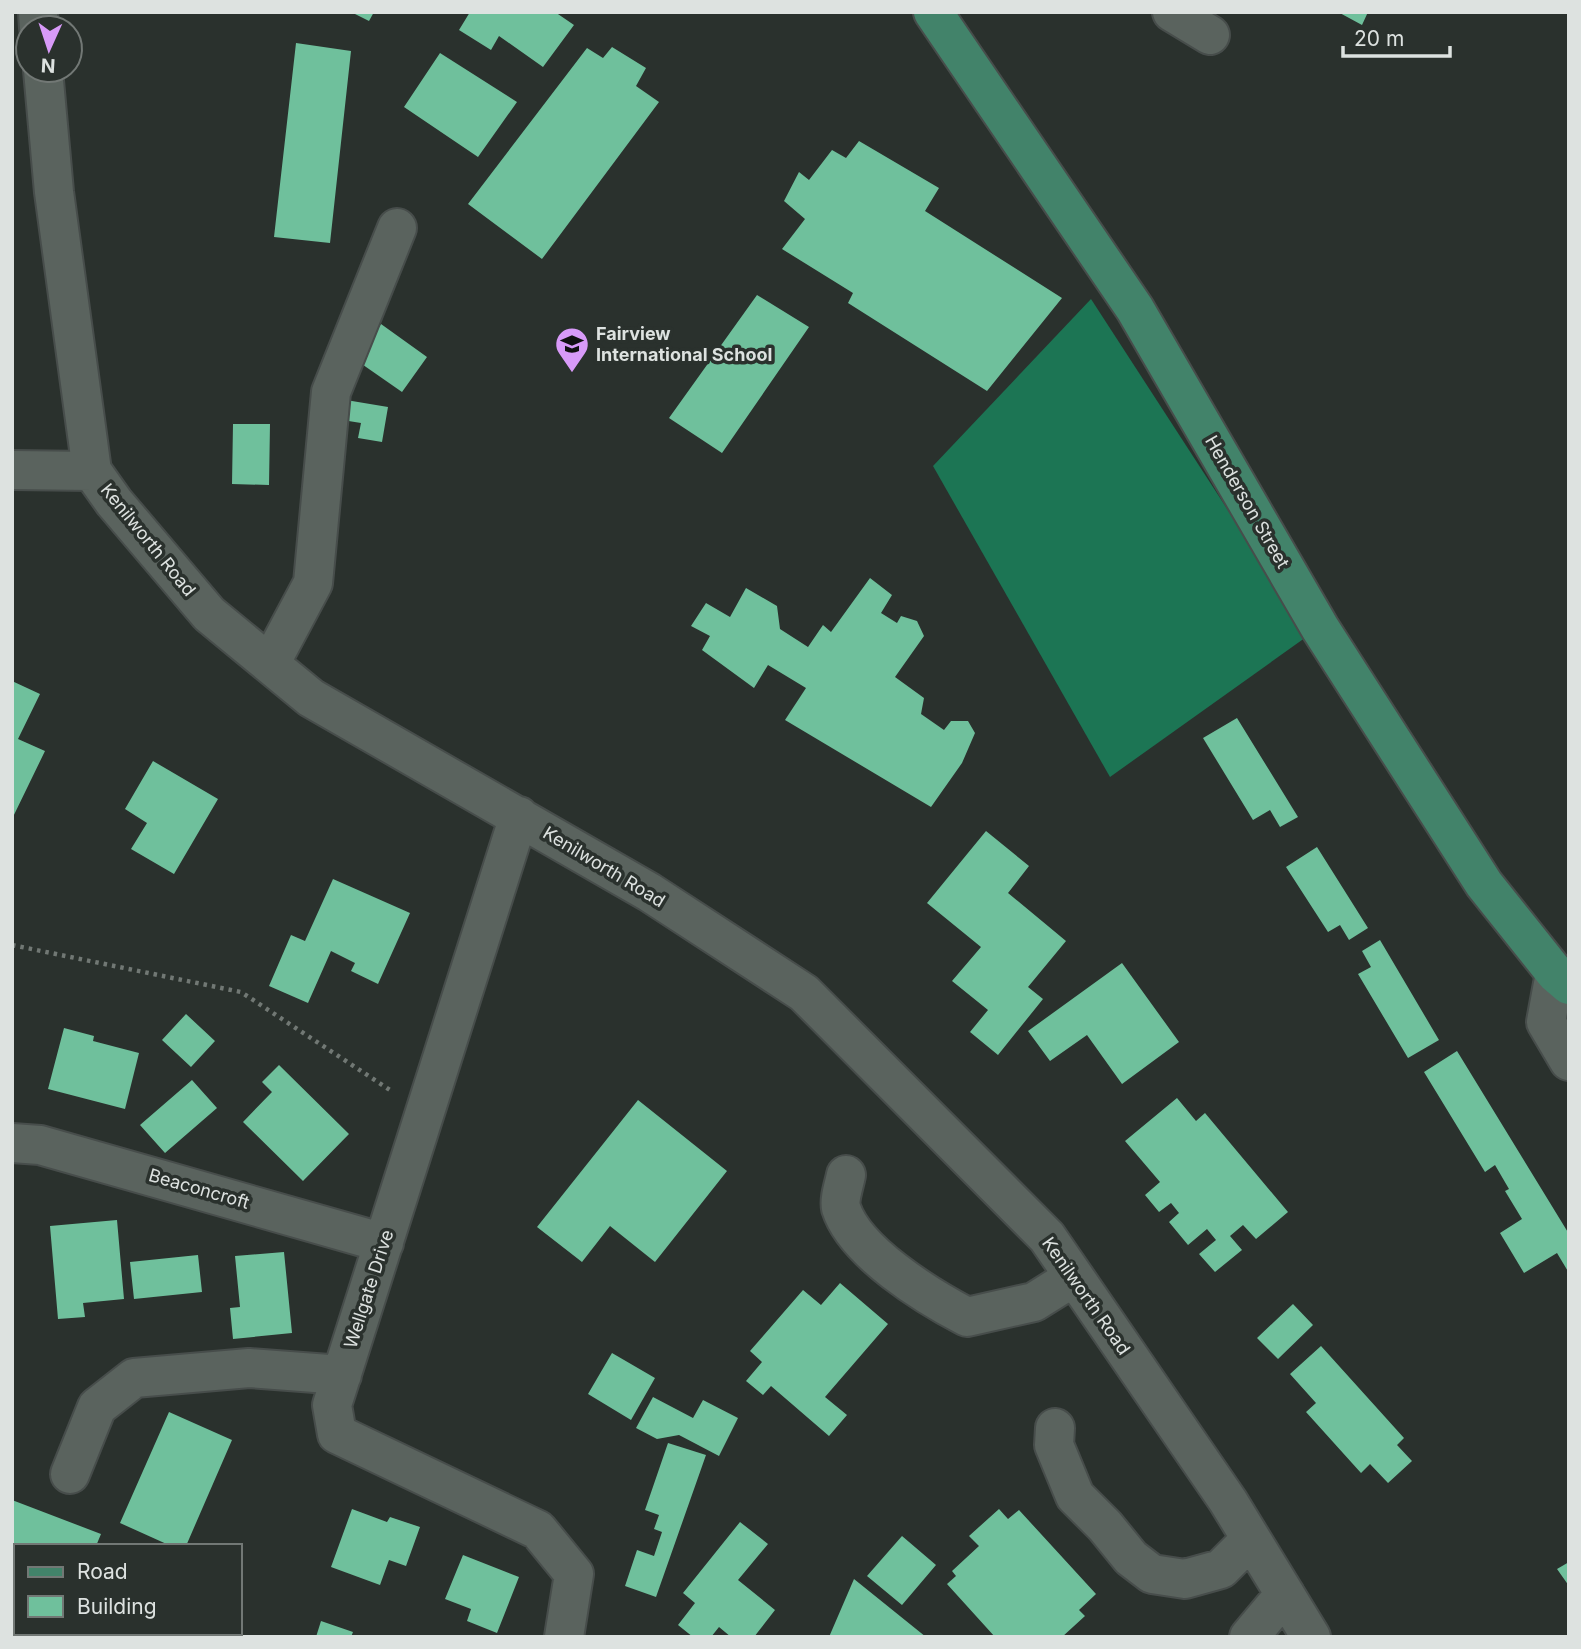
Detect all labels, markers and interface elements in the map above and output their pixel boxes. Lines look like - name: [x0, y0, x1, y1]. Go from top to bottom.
- north arrow: [14, 14, 84, 84]
- scale bar: [1343, 14, 1450, 58]
- text: 20 m: [1354, 26, 1404, 51]
- text: N: [40, 54, 56, 77]
- place label: Fairview International School: [596, 323, 772, 365]
- school or university icon: Fairview International School: [553, 325, 591, 374]
- street label: Henderson Street: [1201, 432, 1294, 572]
- street label: Kenilworth Road: [97, 479, 200, 600]
- street label: Kenilworth Road: [539, 822, 669, 911]
- street label: Beaconcroft: [146, 1164, 252, 1213]
- street label: Wellgate Drive: [340, 1227, 398, 1351]
- street label: Kenilworth Road: [1038, 1233, 1135, 1358]
- legend: [14, 1544, 242, 1635]
- text: Road: [77, 1559, 128, 1584]
- text: Building: [77, 1594, 157, 1619]

